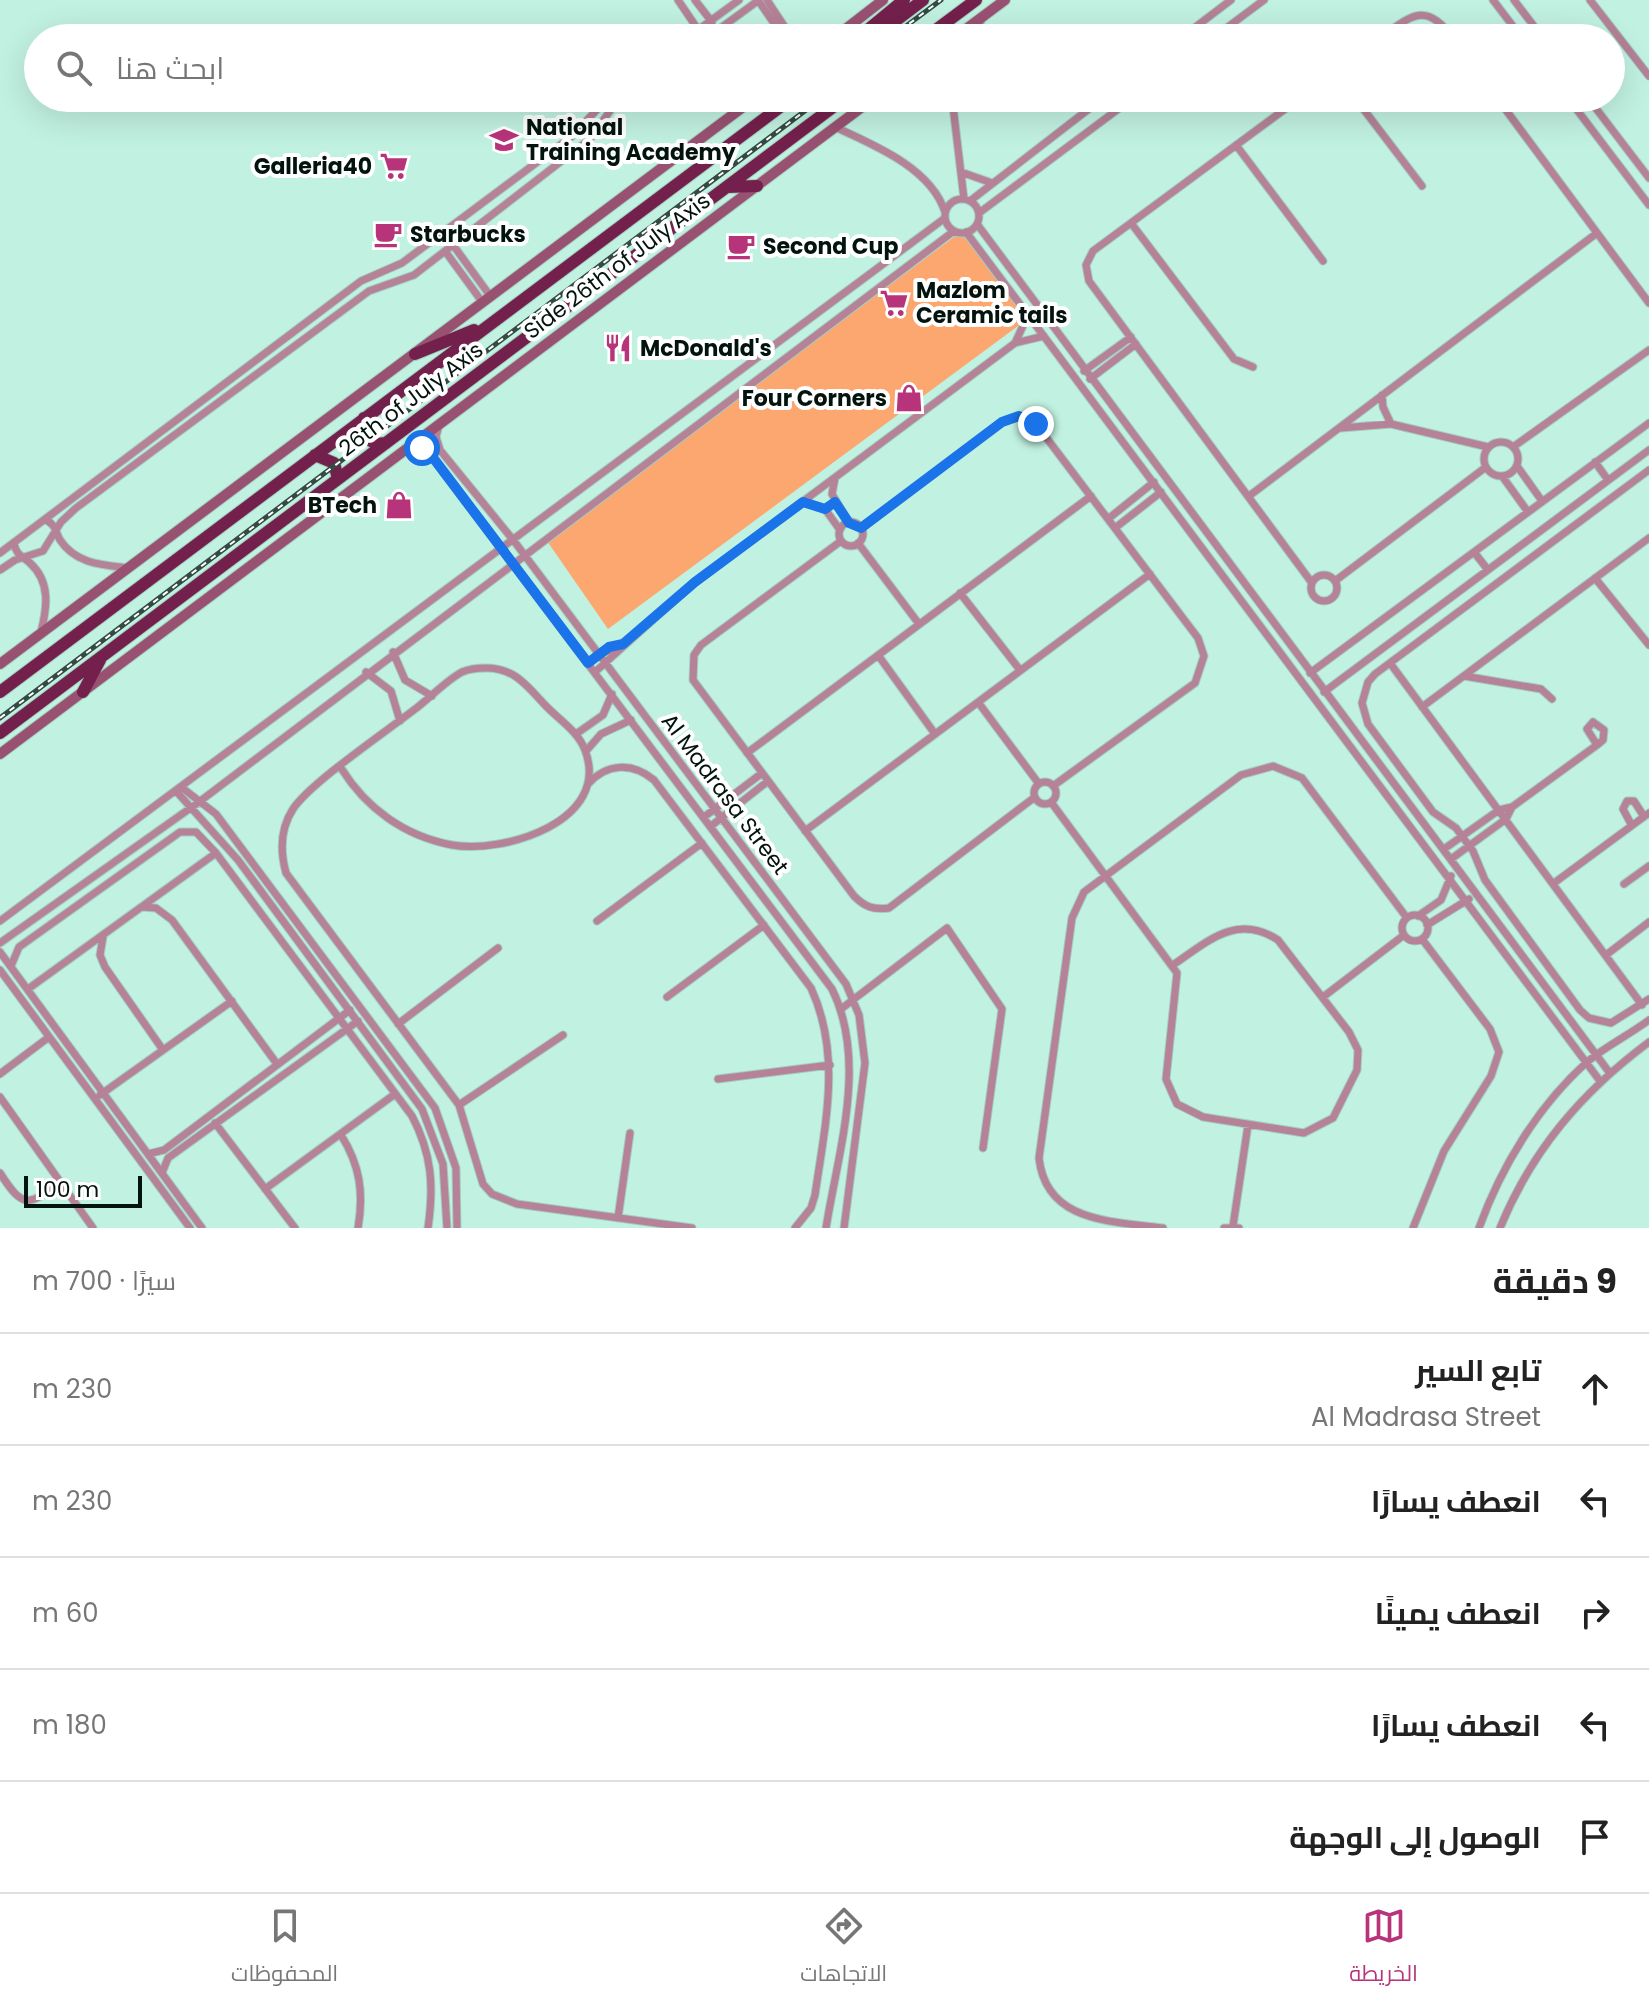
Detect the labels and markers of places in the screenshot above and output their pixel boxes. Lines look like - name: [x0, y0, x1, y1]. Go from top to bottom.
- place label: National Training Academy: [526, 112, 736, 168]
- school or university icon: National Training Academy: [489, 125, 519, 155]
- place label: Galleria40: [254, 151, 372, 182]
- supermarket icon: Galleria40: [379, 151, 409, 181]
- cafe icon: Starbucks: [373, 219, 403, 249]
- place label: Starbucks: [410, 219, 526, 250]
- cafe icon: Second Cup: [726, 231, 756, 261]
- place label: Second Cup: [763, 231, 898, 262]
- place label: Mazlom Ceramic tails: [916, 275, 1068, 331]
- supermarket icon: Mazlom Ceramic tails: [879, 288, 909, 318]
- restaurant icon: McDonald's: [603, 333, 633, 363]
- place label: McDonald's: [640, 333, 772, 364]
- place label: Four Corners: [742, 383, 887, 414]
- shop icon: Four Corners: [894, 383, 924, 413]
- place label: BTech: [308, 490, 377, 521]
- shop icon: BTech: [384, 490, 414, 520]

